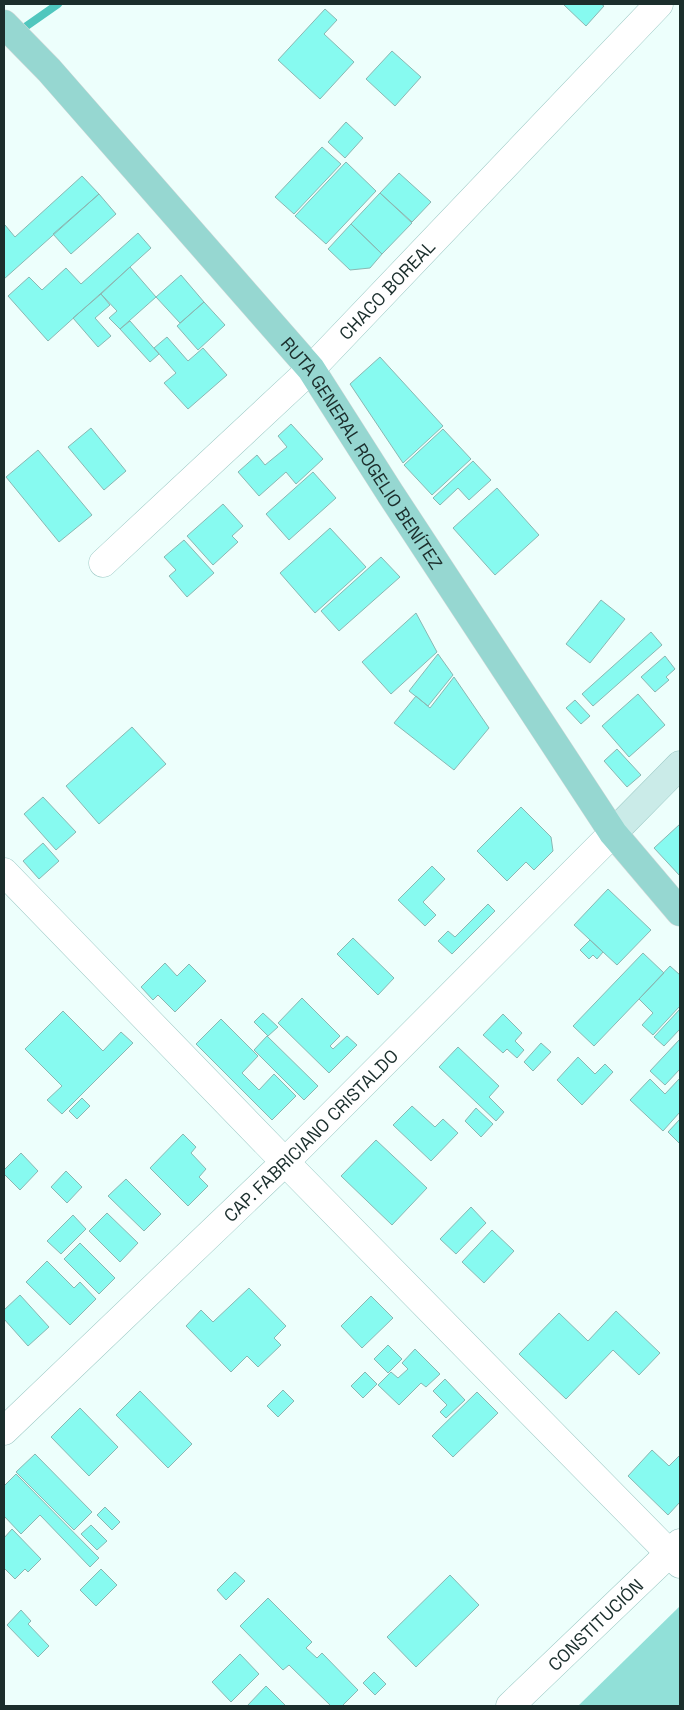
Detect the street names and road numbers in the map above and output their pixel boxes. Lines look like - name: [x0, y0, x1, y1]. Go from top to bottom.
- street label: CHACO BOREAL: [334, 235, 440, 344]
- street label: RUTA GENERAL ROGELIO BENÍTEZ: [276, 332, 448, 573]
- street label: CAP. FABRICIANO CRISTALDO: [218, 1044, 403, 1226]
- street label: CONSTITUCIÓN: [543, 1573, 648, 1675]

